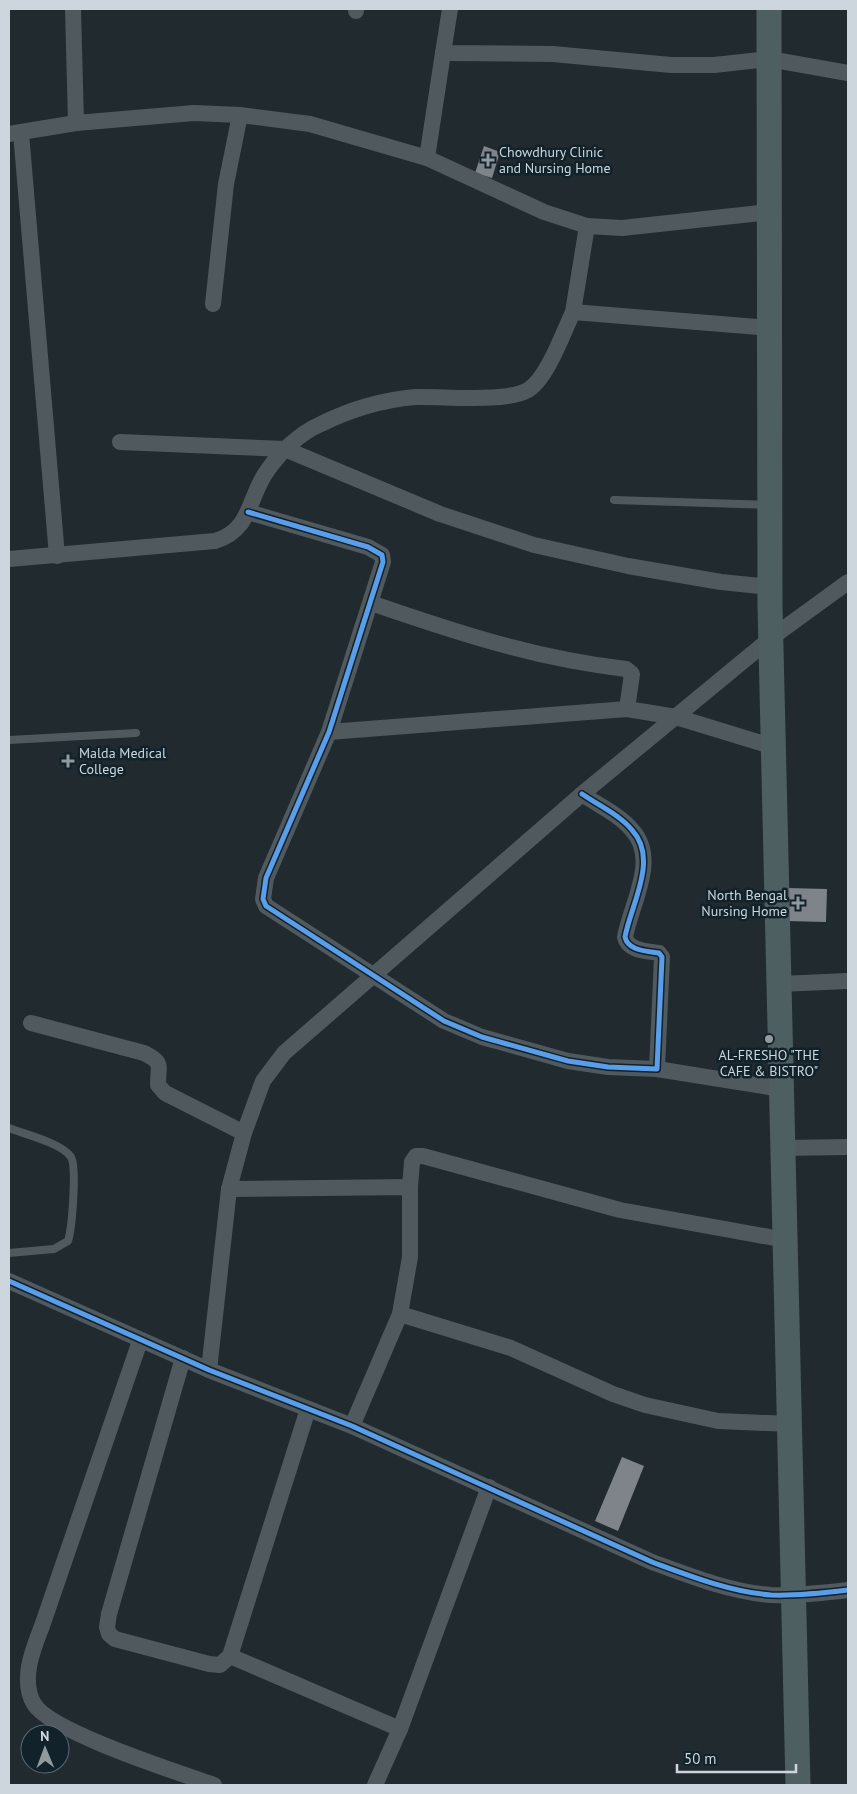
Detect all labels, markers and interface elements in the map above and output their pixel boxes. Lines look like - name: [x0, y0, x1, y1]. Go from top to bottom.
- place label: Chowdhury Clinic and Nursing Home: [499, 143, 611, 177]
- marker: Chowdhury Clinic and Nursing Home: [481, 153, 495, 167]
- place label: Malda Medical College: [79, 744, 166, 778]
- marker: Malda Medical College: [61, 754, 75, 768]
- place label: North Bengal Nursing Home: [701, 886, 787, 920]
- marker: North Bengal Nursing Home: [791, 896, 805, 910]
- marker: AL-FRESHO "THE CAFE & BISTRO": [763, 1033, 775, 1045]
- place label: AL-FRESHO "THE CAFE & BISTRO": [718, 1046, 820, 1080]
- north arrow: [20, 1724, 70, 1774]
- text: N: [40, 1727, 50, 1745]
- scale bar: [677, 1742, 796, 1774]
- text: 50 m: [684, 1749, 717, 1768]

